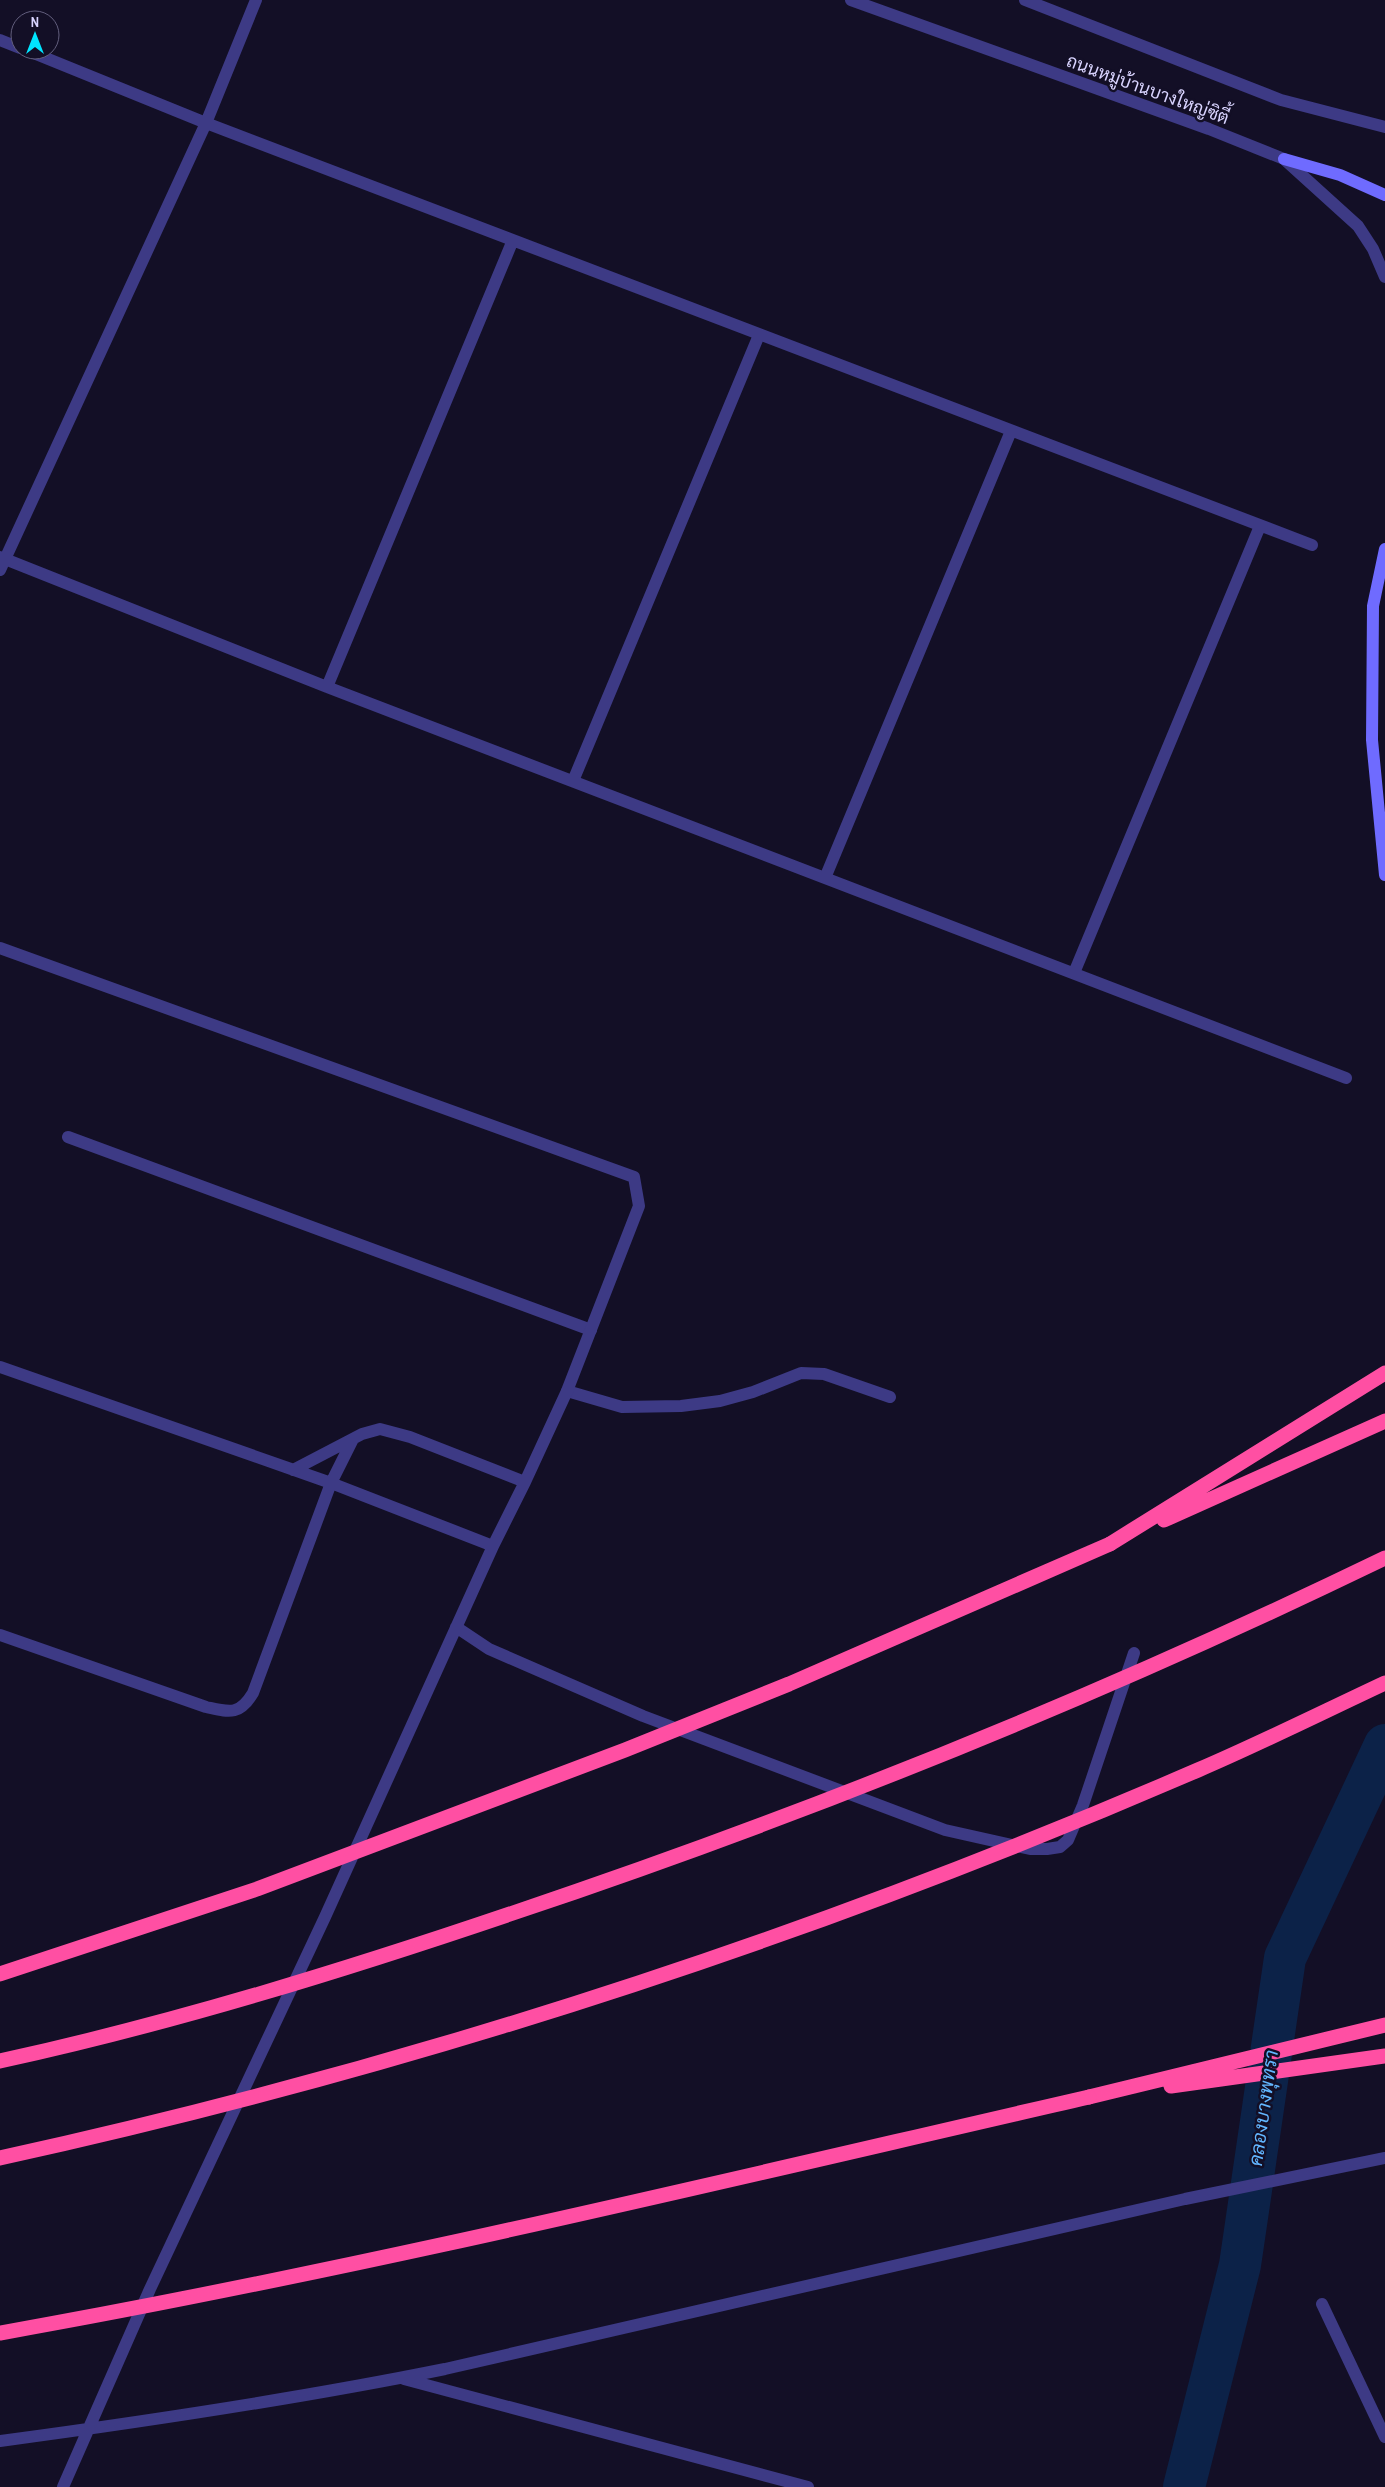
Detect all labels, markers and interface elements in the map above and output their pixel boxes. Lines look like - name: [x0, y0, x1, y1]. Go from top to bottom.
- north arrow: [10, 10, 60, 60]
- text: N: [31, 13, 39, 31]
- street label: ถนนหมู่บ้านบางใหญ่ซิตี้: [1063, 45, 1235, 131]
- water label: คลองบางพุทรา: [1242, 2048, 1284, 2168]

